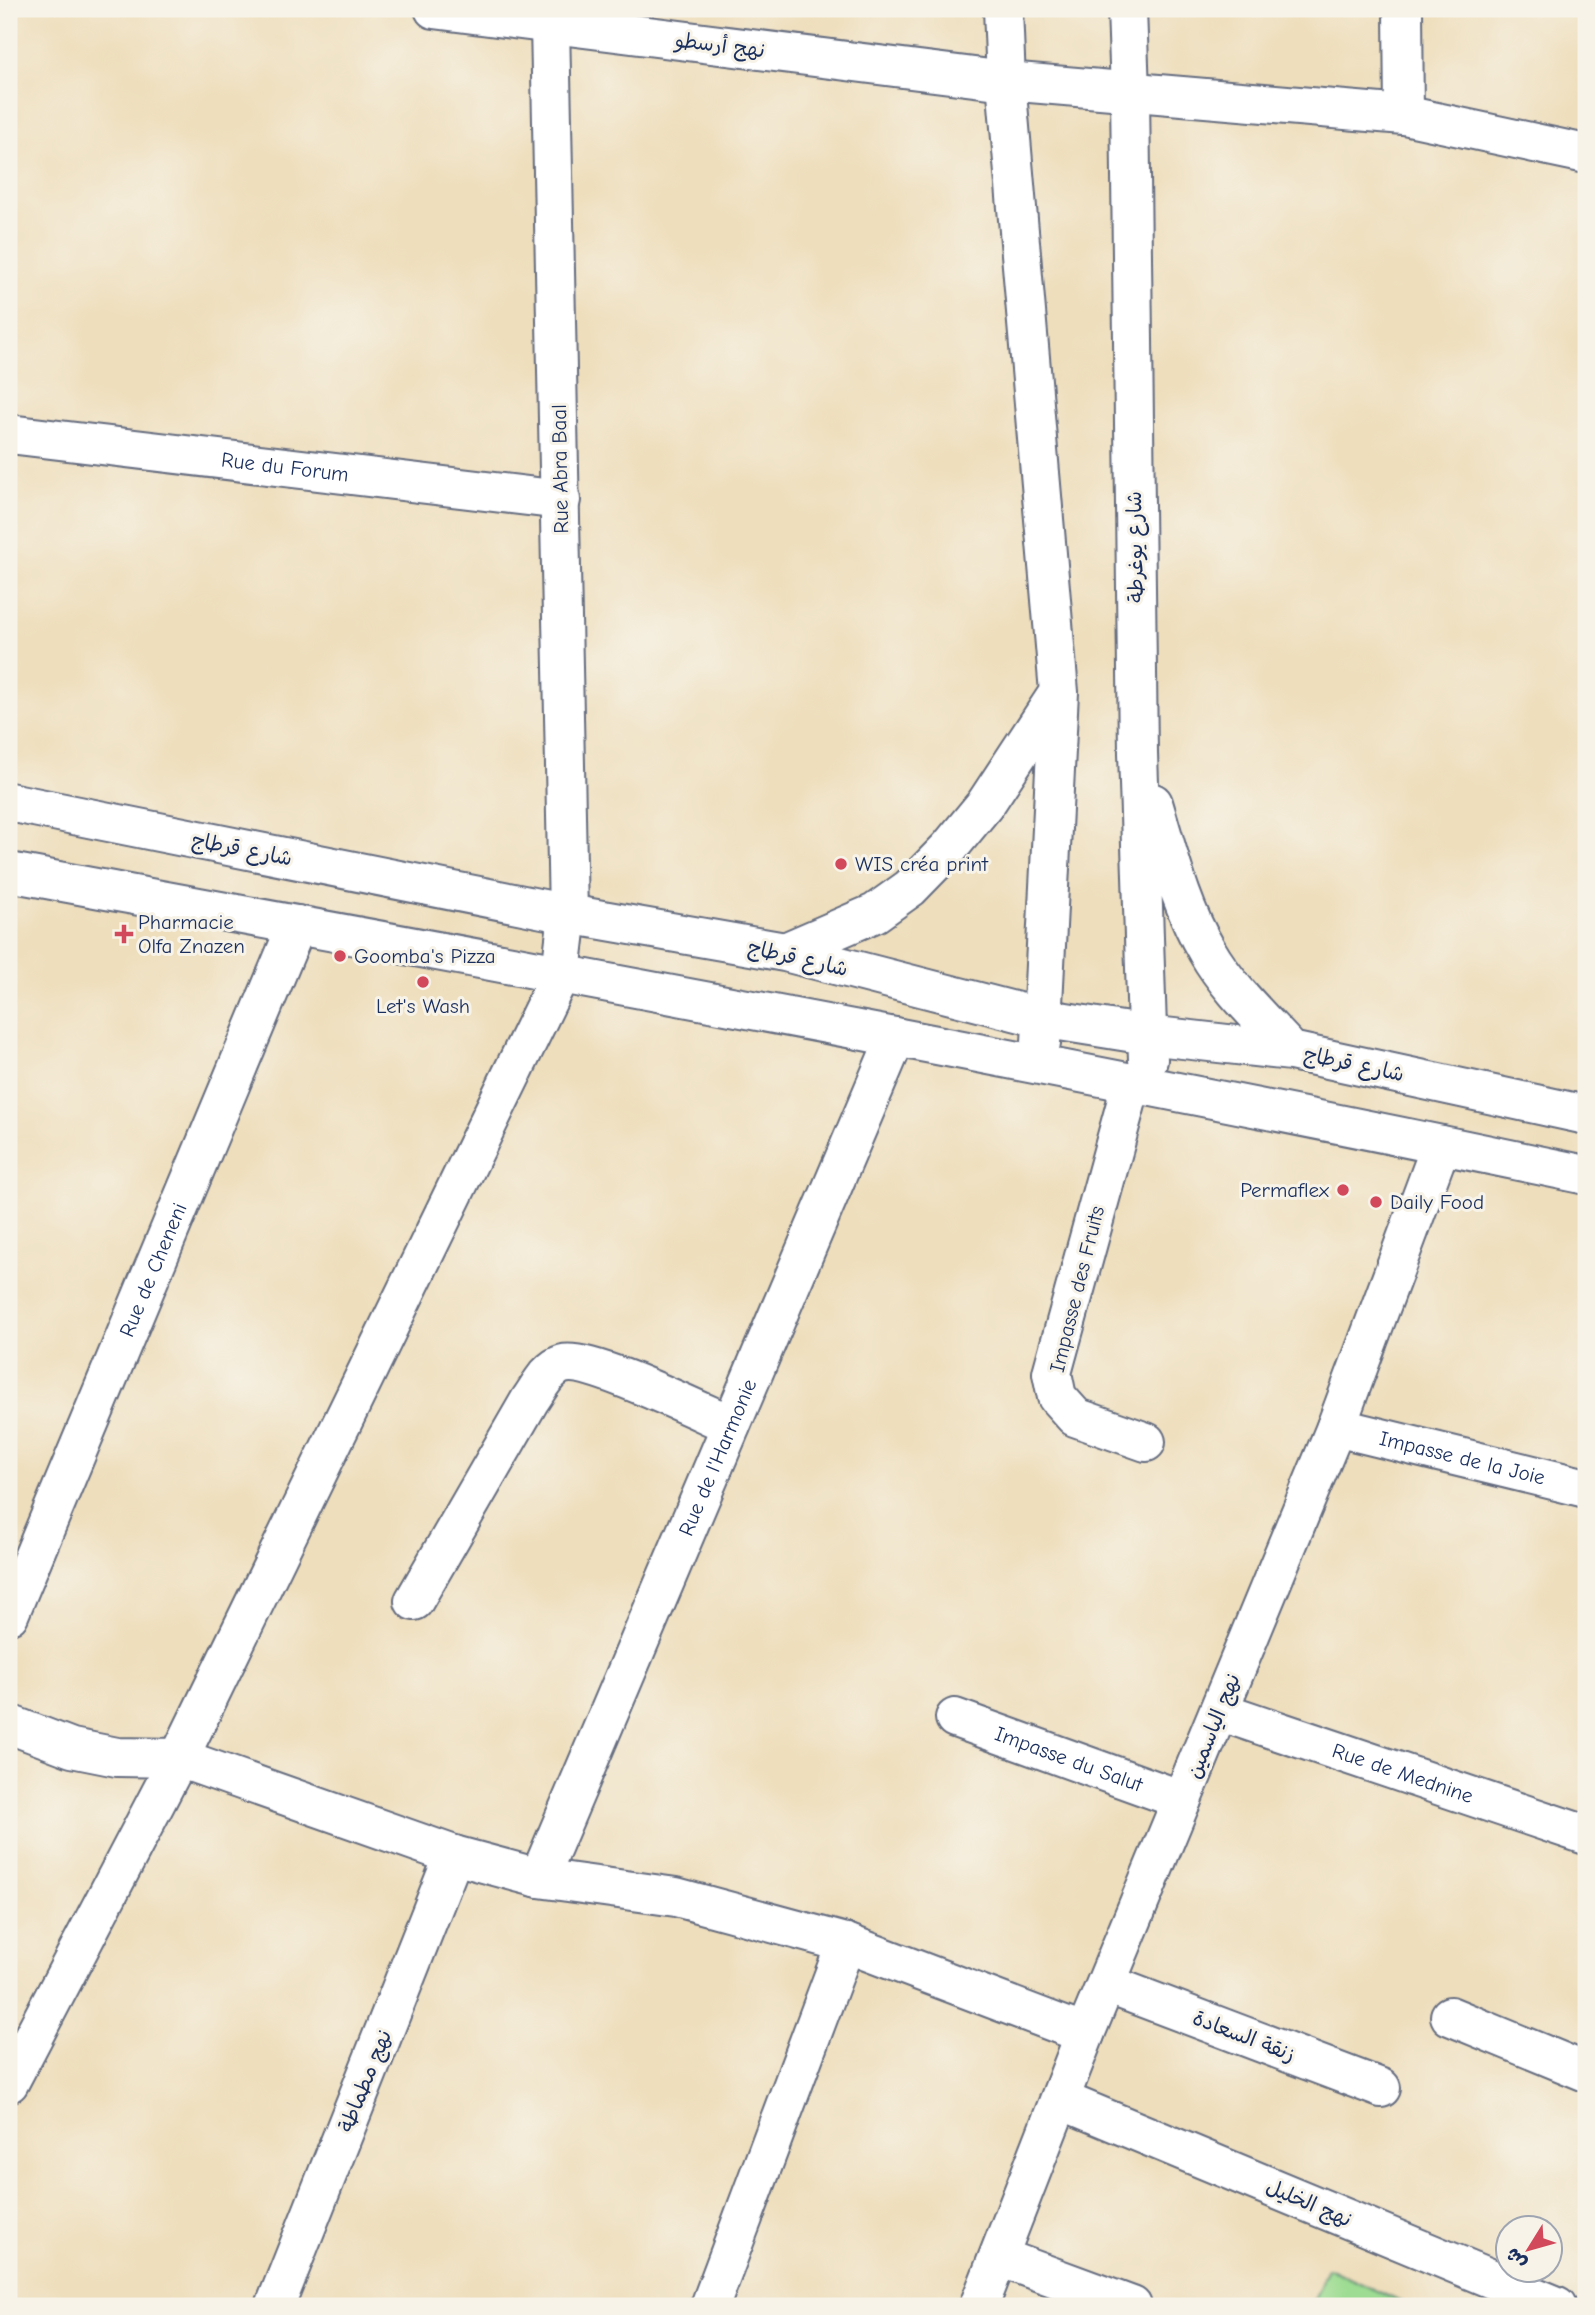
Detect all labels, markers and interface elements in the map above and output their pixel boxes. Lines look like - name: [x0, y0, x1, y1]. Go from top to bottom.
- street label: نهج أرسطو: [672, 27, 766, 64]
- street label: Rue Abra Baal: [547, 404, 573, 534]
- street label: Rue du Forum: [220, 447, 350, 487]
- street label: شارع يوغرطة: [1122, 491, 1151, 603]
- street label: شارع قرطاج: [189, 828, 294, 873]
- place label: WIS créa print: [855, 852, 989, 876]
- marker: WIS créa print: [833, 856, 849, 872]
- place label: Pharmacie Olfa Znazen: [138, 910, 245, 958]
- marker: Pharmacie Olfa Znazen: [116, 926, 132, 942]
- street label: شارع قرطاج: [745, 935, 850, 984]
- place label: Goomba's Pizza: [354, 944, 496, 968]
- marker: Goomba's Pizza: [332, 948, 348, 964]
- marker: Let's Wash: [415, 974, 431, 990]
- place label: Let's Wash: [376, 994, 470, 1018]
- street label: شارع قرطاج: [1301, 1042, 1406, 1089]
- place label: Permaflex: [1240, 1178, 1329, 1202]
- marker: Permaflex: [1335, 1182, 1351, 1198]
- place label: Daily Food: [1390, 1190, 1484, 1214]
- marker: Daily Food: [1368, 1194, 1384, 1210]
- street label: Rue de Cheneni: [114, 1199, 192, 1340]
- street label: Impasse des Fruits: [1045, 1203, 1109, 1375]
- street label: Rue de l'Harmonie: [674, 1375, 761, 1539]
- street label: Impasse de la Joie: [1377, 1426, 1548, 1490]
- street label: نهج الياسمين: [1181, 1670, 1247, 1783]
- street label: Impasse du Salut: [992, 1721, 1147, 1797]
- street label: Rue de Mednine: [1329, 1738, 1476, 1808]
- street label: زنقة السعادة: [1189, 2006, 1299, 2066]
- street label: نهج مطماطة: [334, 2026, 398, 2136]
- street label: نهج الخليل: [1262, 2174, 1355, 2234]
- north arrow: [1494, 2214, 1564, 2284]
- text: ش: [1501, 2244, 1531, 2274]

